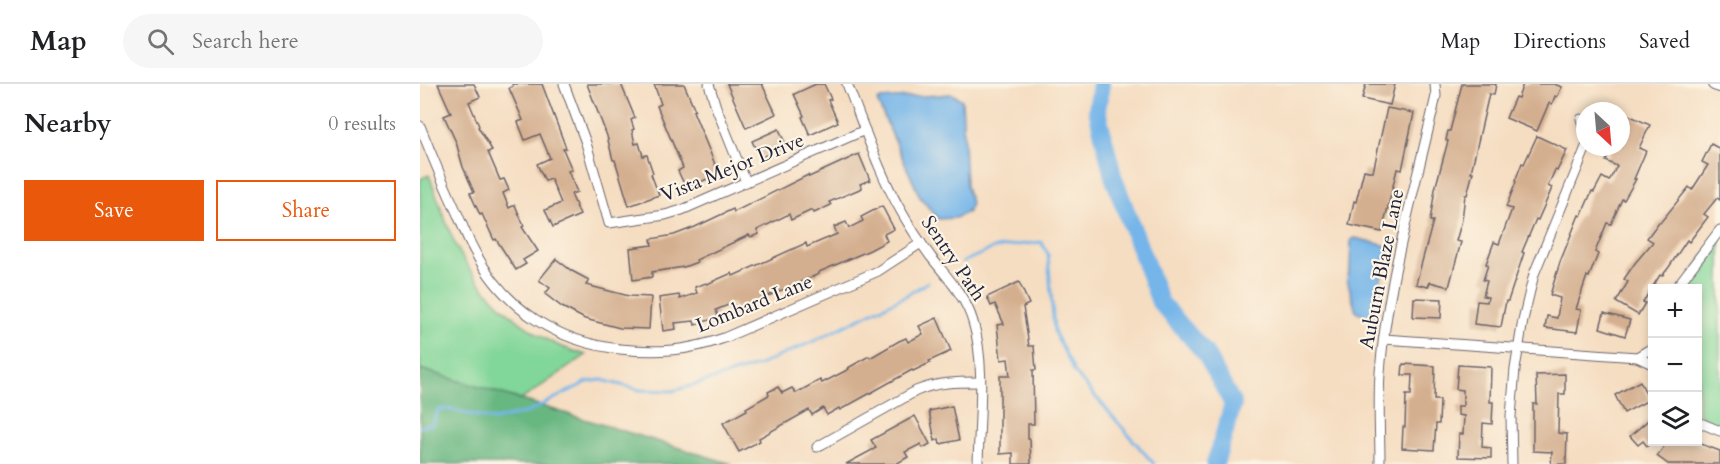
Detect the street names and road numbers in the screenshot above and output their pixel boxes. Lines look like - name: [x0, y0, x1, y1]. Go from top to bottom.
- street label: Vista Mejor Drive: [656, 126, 808, 209]
- street label: Auburn Blaze Lane: [1353, 187, 1410, 352]
- street label: Sentry Path: [915, 210, 992, 306]
- street label: Lombard Lane: [692, 268, 817, 339]

